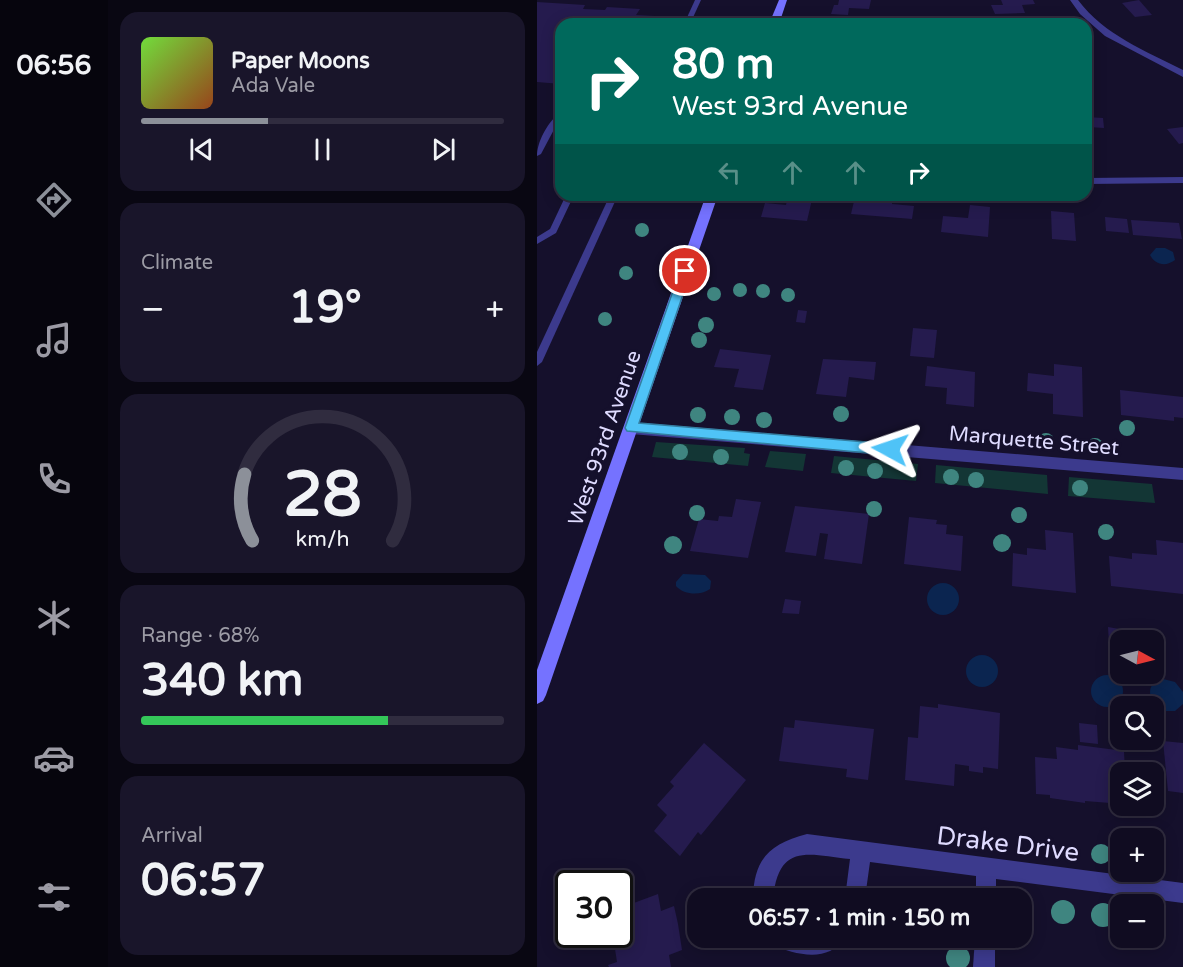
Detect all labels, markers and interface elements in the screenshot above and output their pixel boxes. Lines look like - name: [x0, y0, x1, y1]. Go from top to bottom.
- text: 80 m: [672, 39, 774, 90]
- icon: right: [573, 42, 651, 120]
- text: Paper Moons: [231, 48, 370, 74]
- text: 06:56: [17, 49, 91, 82]
- text: Ada Vale: [231, 74, 315, 98]
- text: West 93rd Avenue: [672, 90, 908, 123]
- icon: previous: [185, 133, 218, 166]
- icon: pause: [306, 133, 339, 166]
- icon: next: [427, 133, 460, 166]
- icon: left: [713, 156, 746, 189]
- icon: ahead: [776, 156, 809, 189]
- icon: ahead: [839, 156, 872, 189]
- icon: right: [902, 156, 935, 189]
- icon: directions: [33, 179, 75, 221]
- pin: [659, 245, 710, 296]
- text: Climate: [141, 251, 213, 275]
- icon: arrive: [668, 254, 701, 287]
- text: 19°: [288, 281, 362, 335]
- text: −: [141, 290, 165, 329]
- text: +: [485, 290, 504, 329]
- icon: music: [33, 319, 75, 361]
- street label: West 93rd Avenue: [563, 347, 647, 529]
- position arrow: [858, 417, 922, 481]
- street label: Marquette Street: [948, 421, 1120, 461]
- icon: phone: [33, 458, 75, 500]
- text: 28: [283, 458, 362, 533]
- text: km/h: [296, 526, 349, 552]
- icon: climate: [33, 597, 75, 639]
- text: Range · 68%: [141, 624, 260, 648]
- north arrow: [1110, 630, 1164, 684]
- map controls: [1110, 630, 1164, 948]
- text: 340 km: [141, 654, 303, 708]
- button: search: [1110, 696, 1164, 750]
- icon: car: [33, 737, 75, 779]
- button: layers: [1110, 762, 1164, 816]
- street label: Drake Drive: [935, 820, 1081, 868]
- text: Arrival: [141, 824, 203, 848]
- button: +: [1110, 828, 1164, 882]
- text: 06:57: [141, 854, 266, 908]
- speed limit sign: 30: [555, 870, 633, 948]
- icon: filters: [33, 876, 75, 918]
- button: −: [1110, 894, 1164, 948]
- text: 06:57 · 1 min · 150 m: [749, 905, 970, 931]

